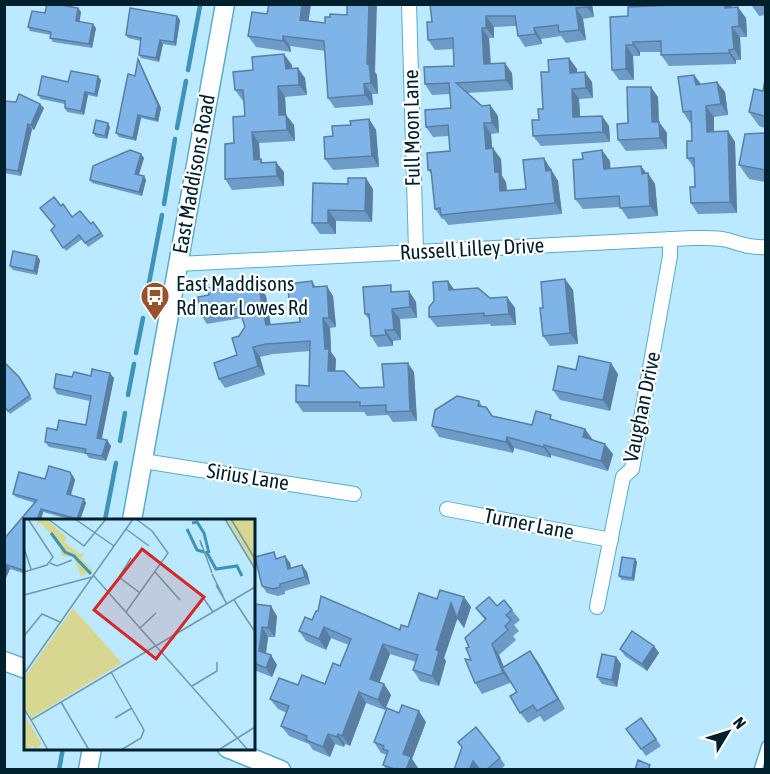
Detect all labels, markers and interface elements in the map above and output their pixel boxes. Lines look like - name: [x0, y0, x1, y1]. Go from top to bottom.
- street label: Full Moon Lane: [398, 69, 424, 187]
- street label: East Maddisons Road: [167, 92, 219, 255]
- street label: Russell Lilley Drive: [399, 232, 545, 264]
- place label: East Maddisons Rd near Lowes Rd: [176, 271, 308, 319]
- bus stop icon: East Maddisons Rd near Lowes Rd: [139, 280, 171, 322]
- street label: Vaughan Drive: [618, 349, 664, 464]
- street label: Sirius Lane: [205, 458, 291, 494]
- street label: Turner Lane: [482, 503, 576, 543]
- inset map: [24, 519, 255, 750]
- north arrow: [698, 702, 758, 762]
- text: N: [730, 713, 750, 732]

